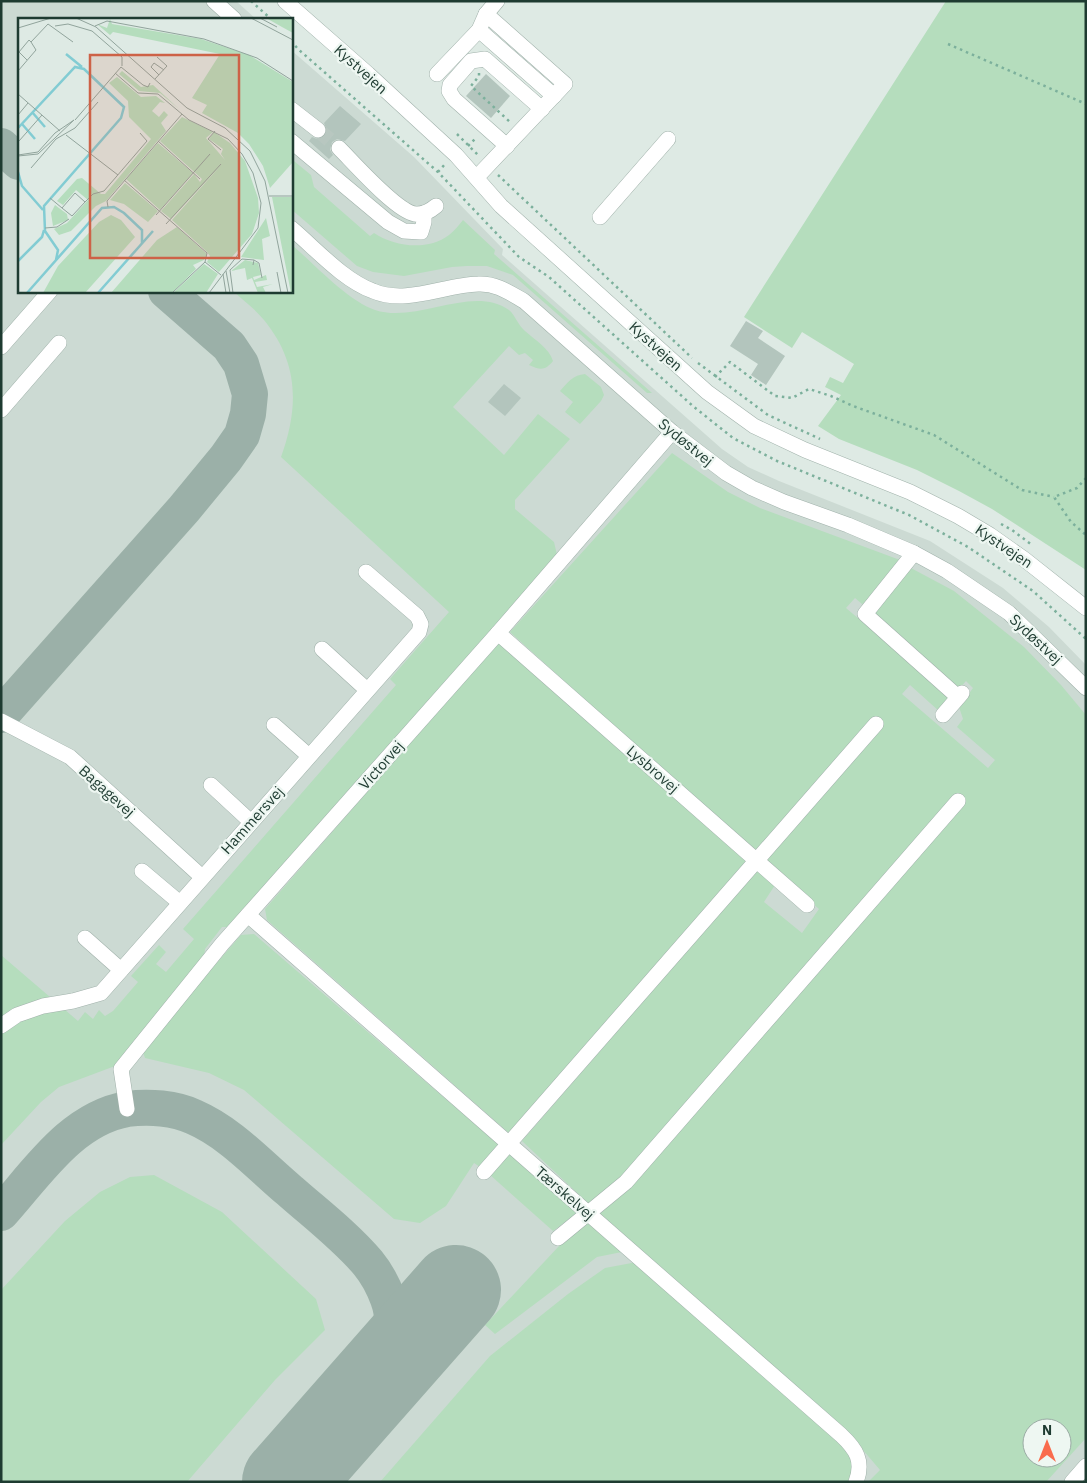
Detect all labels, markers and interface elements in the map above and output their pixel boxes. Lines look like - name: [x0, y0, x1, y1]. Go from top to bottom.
- inset map: [18, 18, 292, 292]
- street label: Kystvejen: [330, 40, 392, 98]
- street label: Kystvejen: [625, 317, 687, 375]
- street label: Sydøstvej: [655, 414, 717, 470]
- street label: Kystvejen: [972, 520, 1036, 572]
- street label: Sydøstvej: [1006, 610, 1066, 668]
- street label: Victorvej: [354, 737, 408, 793]
- street label: Lysbrovej: [623, 741, 683, 797]
- street label: Bagagevej: [75, 761, 139, 821]
- street label: Hammersvej: [217, 782, 287, 858]
- street label: Tærskelvej: [531, 1162, 599, 1224]
- north arrow: [1022, 1418, 1072, 1468]
- text: N: [1042, 1421, 1052, 1439]

